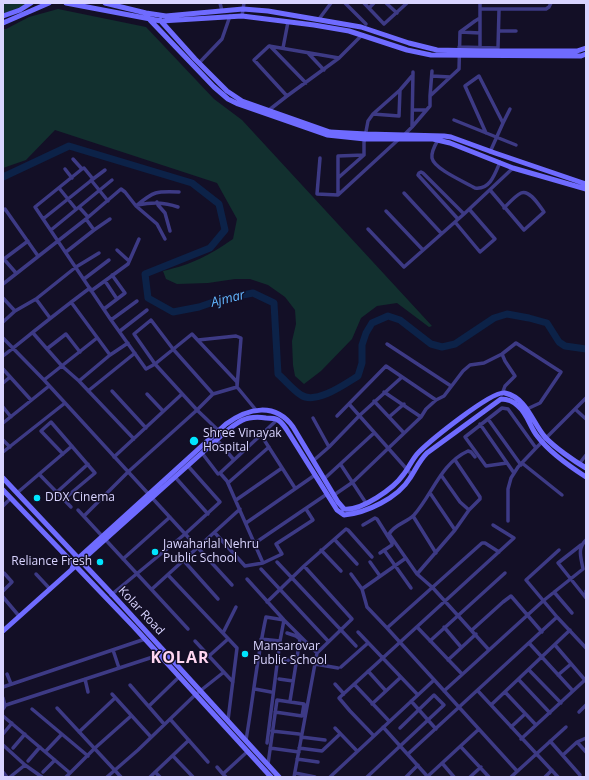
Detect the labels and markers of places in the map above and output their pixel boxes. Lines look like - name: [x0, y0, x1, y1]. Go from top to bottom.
- place label: Shree Vinayak Hospital: [203, 427, 282, 455]
- marker: Shree Vinayak Hospital: [188, 435, 200, 447]
- place label: DDX Cinema: [45, 491, 115, 505]
- marker: DDX Cinema: [32, 493, 42, 503]
- place label: Jawaharlal Nehru Public School: [163, 538, 259, 566]
- marker: Jawaharlal Nehru Public School: [150, 547, 160, 557]
- place label: Reliance Fresh: [11, 555, 92, 569]
- marker: Reliance Fresh: [95, 557, 105, 567]
- place label: Mansarovar Public School: [253, 640, 327, 668]
- marker: Mansarovar Public School: [240, 649, 250, 659]

